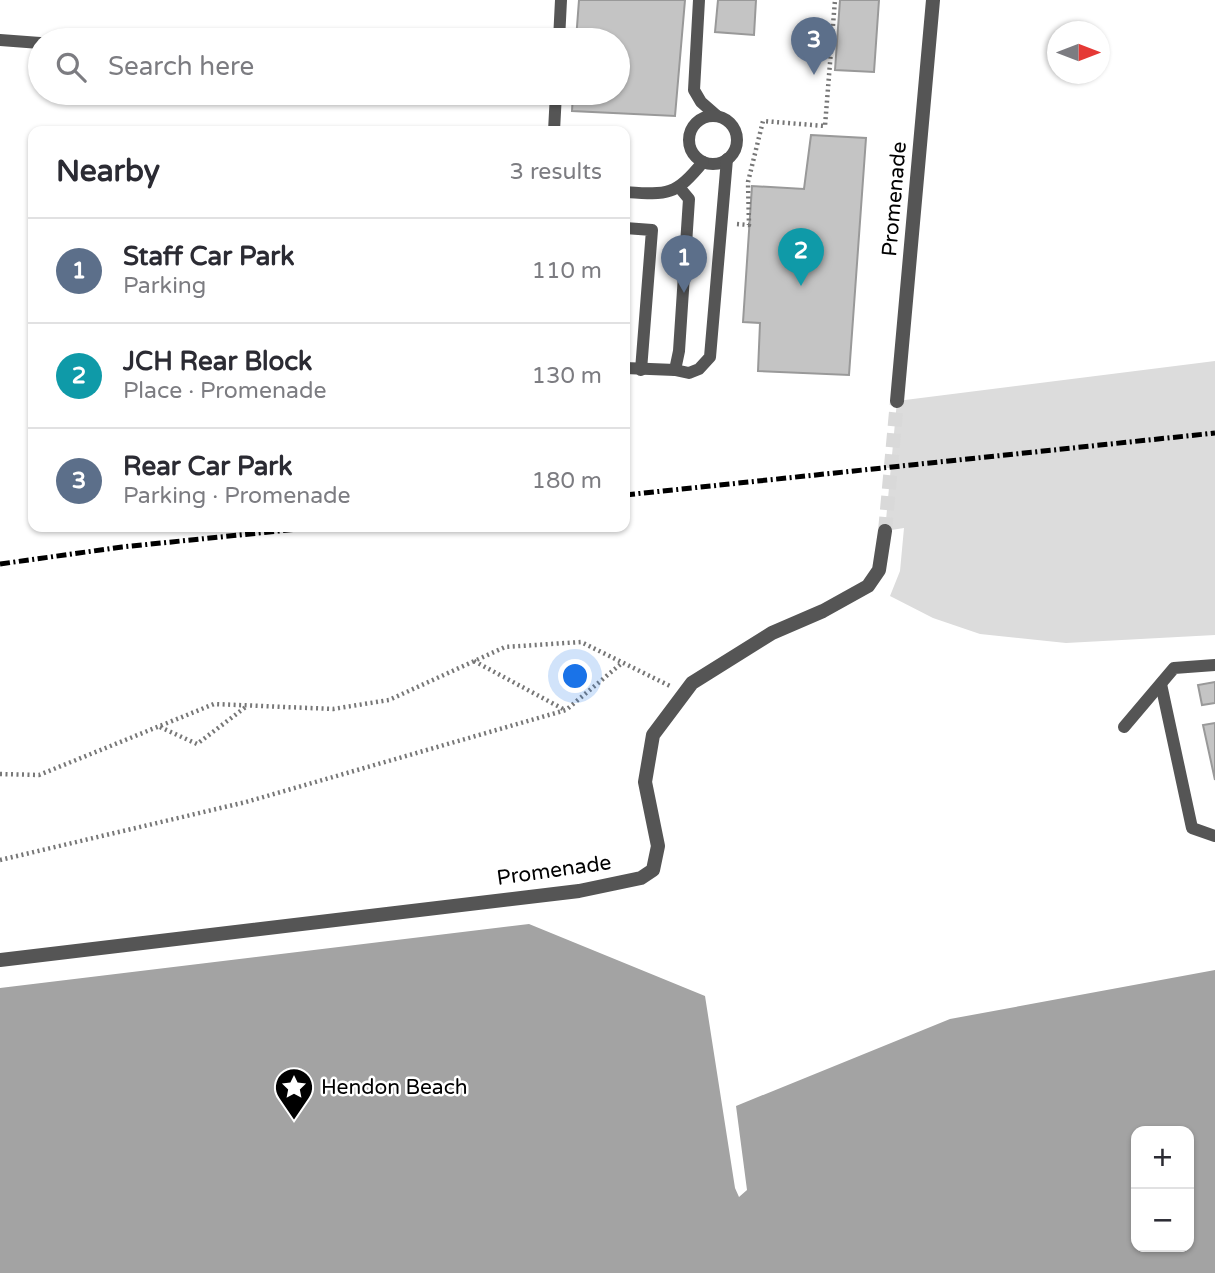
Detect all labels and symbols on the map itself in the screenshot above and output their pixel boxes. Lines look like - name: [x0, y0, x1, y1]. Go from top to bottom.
- pin: 3: [791, 17, 837, 75]
- north arrow: [1047, 21, 1110, 84]
- street label: Promenade: [877, 140, 912, 258]
- pin: 2: [778, 228, 824, 286]
- pin: 1: [661, 235, 707, 293]
- your location: [558, 659, 592, 693]
- street label: Promenade: [495, 850, 613, 891]
- place icon: Hendon Beach: [273, 1066, 315, 1121]
- place label: Hendon Beach: [321, 1075, 468, 1100]

